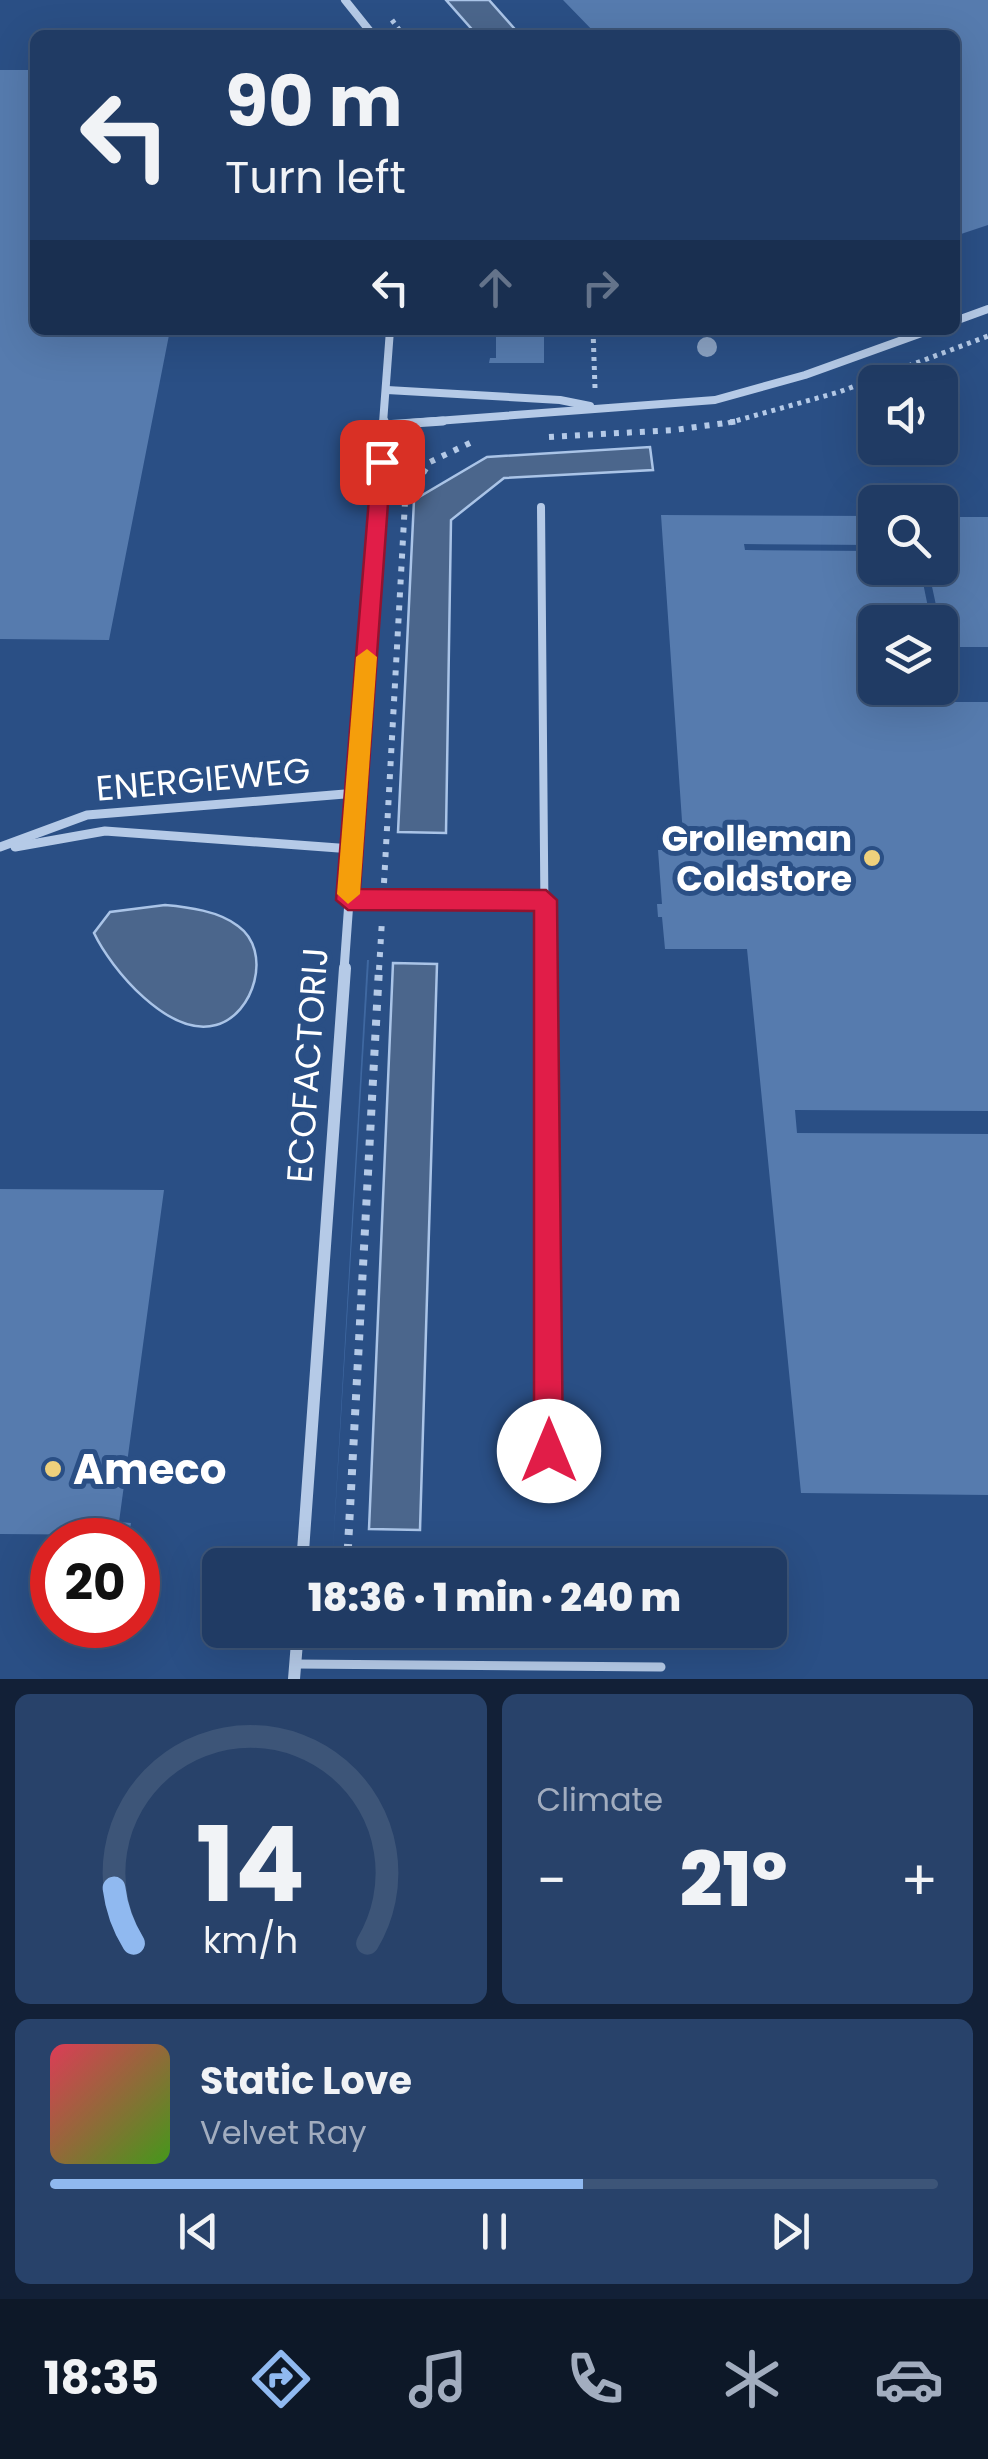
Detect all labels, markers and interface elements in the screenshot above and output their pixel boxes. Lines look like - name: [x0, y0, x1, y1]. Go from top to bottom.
- text: 90 m: [225, 52, 403, 151]
- icon: left: [60, 70, 190, 200]
- text: Turn left: [225, 146, 406, 209]
- icon: left: [363, 260, 418, 315]
- icon: ahead: [468, 260, 523, 315]
- icon: right: [573, 260, 628, 315]
- map controls: [858, 365, 958, 705]
- button: sound: [858, 365, 958, 465]
- pin: [340, 420, 425, 505]
- icon: arrive: [355, 435, 410, 490]
- button: search: [858, 485, 958, 585]
- button: layers: [858, 605, 958, 705]
- street label: ENERGIEWEG: [94, 745, 312, 813]
- place label: Grolleman Coldstore: [661, 814, 852, 903]
- marker: Grolleman Coldstore: [861, 847, 883, 869]
- street label: ECOFACTORIJ: [274, 946, 340, 1184]
- position arrow: [497, 1399, 601, 1503]
- place label: Ameco: [73, 1440, 226, 1499]
- marker: Ameco: [42, 1458, 64, 1480]
- speed limit sign: 20: [30, 1518, 160, 1648]
- text: 18:36 · 1 min · 240 m: [308, 1571, 681, 1624]
- text: Climate: [537, 1777, 663, 1822]
- text: 14: [196, 1792, 306, 1937]
- text: 21°: [680, 1827, 787, 1932]
- text: −: [537, 1842, 567, 1919]
- text: +: [900, 1842, 938, 1919]
- text: km/h: [203, 1915, 298, 1966]
- text: Static Love: [200, 2054, 412, 2107]
- text: Velvet Ray: [200, 2110, 366, 2155]
- icon: previous: [171, 2204, 226, 2259]
- icon: pause: [467, 2204, 522, 2259]
- icon: next: [763, 2204, 818, 2259]
- icon: directions: [246, 2344, 316, 2414]
- icon: music: [403, 2344, 473, 2414]
- icon: phone: [560, 2344, 630, 2414]
- icon: climate: [717, 2344, 787, 2414]
- icon: car: [874, 2344, 944, 2414]
- text: 18:35: [44, 2347, 159, 2410]

